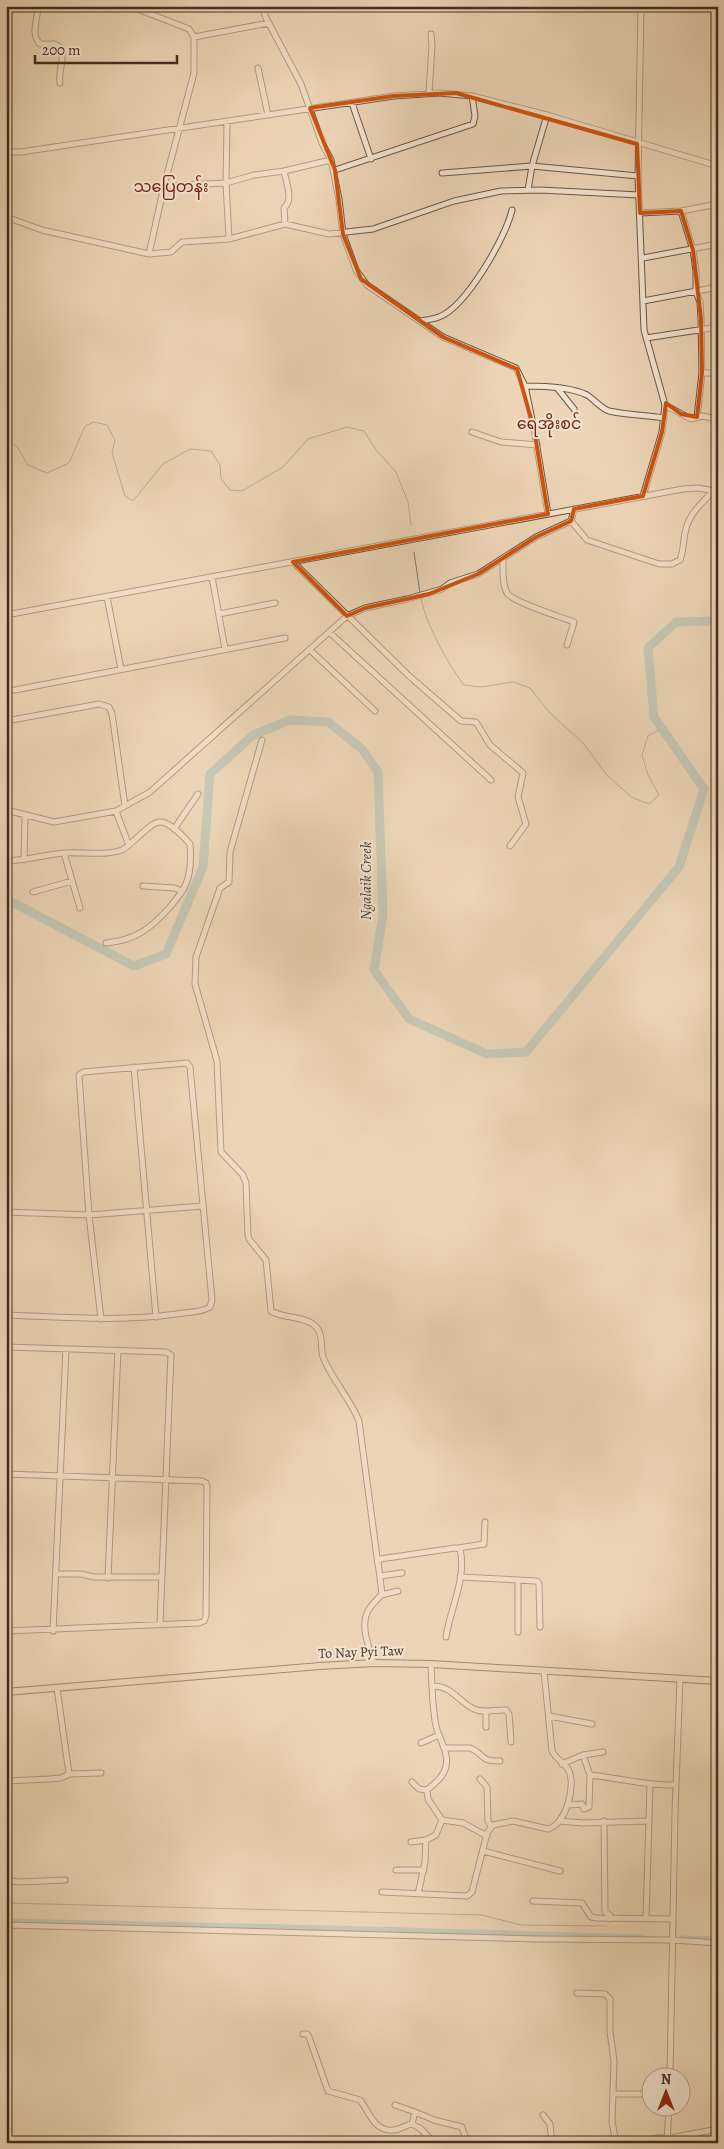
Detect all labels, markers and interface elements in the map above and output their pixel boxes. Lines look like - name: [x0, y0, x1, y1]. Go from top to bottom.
- scale bar: [35, 32, 178, 64]
- text: 200 m: [42, 40, 81, 60]
- district label: သပြေတန်း: [133, 175, 209, 200]
- district label: ရေအိုးစင်: [517, 412, 581, 438]
- water label: Ngalaik Creek: [356, 841, 376, 920]
- street label: To Nay Pyi Taw: [318, 1641, 404, 1663]
- north arrow: [642, 2066, 692, 2116]
- text: N: [661, 2070, 671, 2089]

